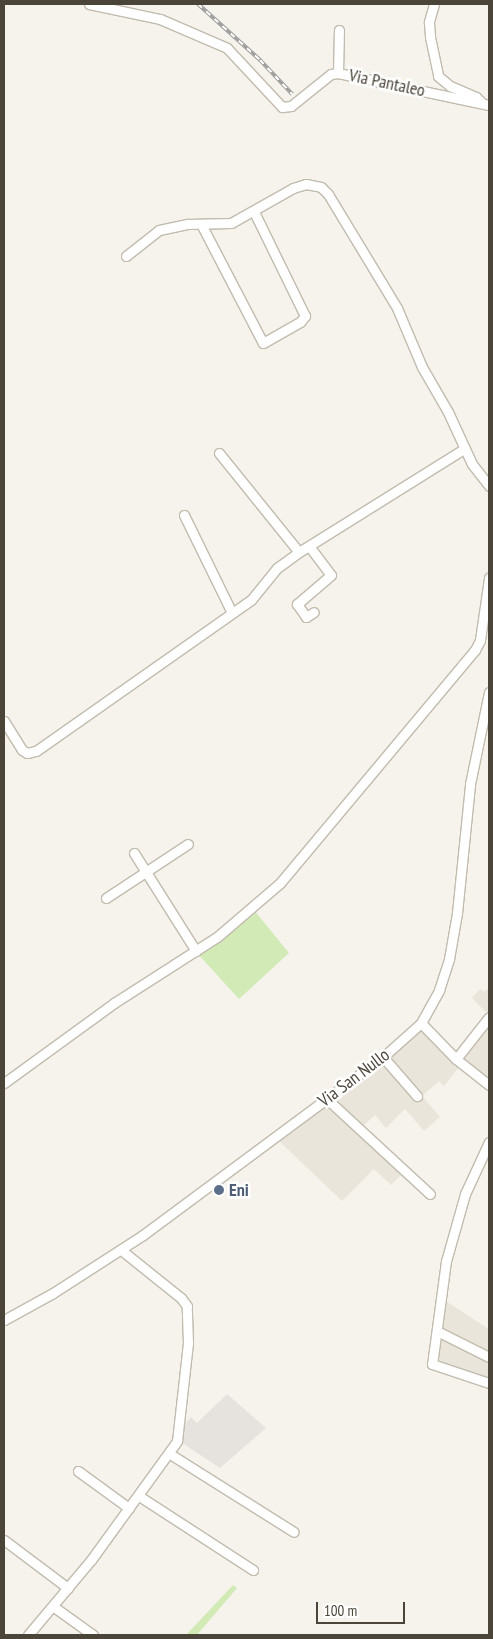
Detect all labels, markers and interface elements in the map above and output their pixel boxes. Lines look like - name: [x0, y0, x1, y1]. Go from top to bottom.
- street label: Via Pantaleo: [347, 64, 427, 102]
- street label: Via San Nullo: [314, 1044, 394, 1112]
- place label: Eni: [229, 1179, 249, 1201]
- marker: Eni: [213, 1184, 225, 1196]
- scale bar: [318, 1592, 407, 1624]
- text: 100 m: [324, 1601, 357, 1620]

